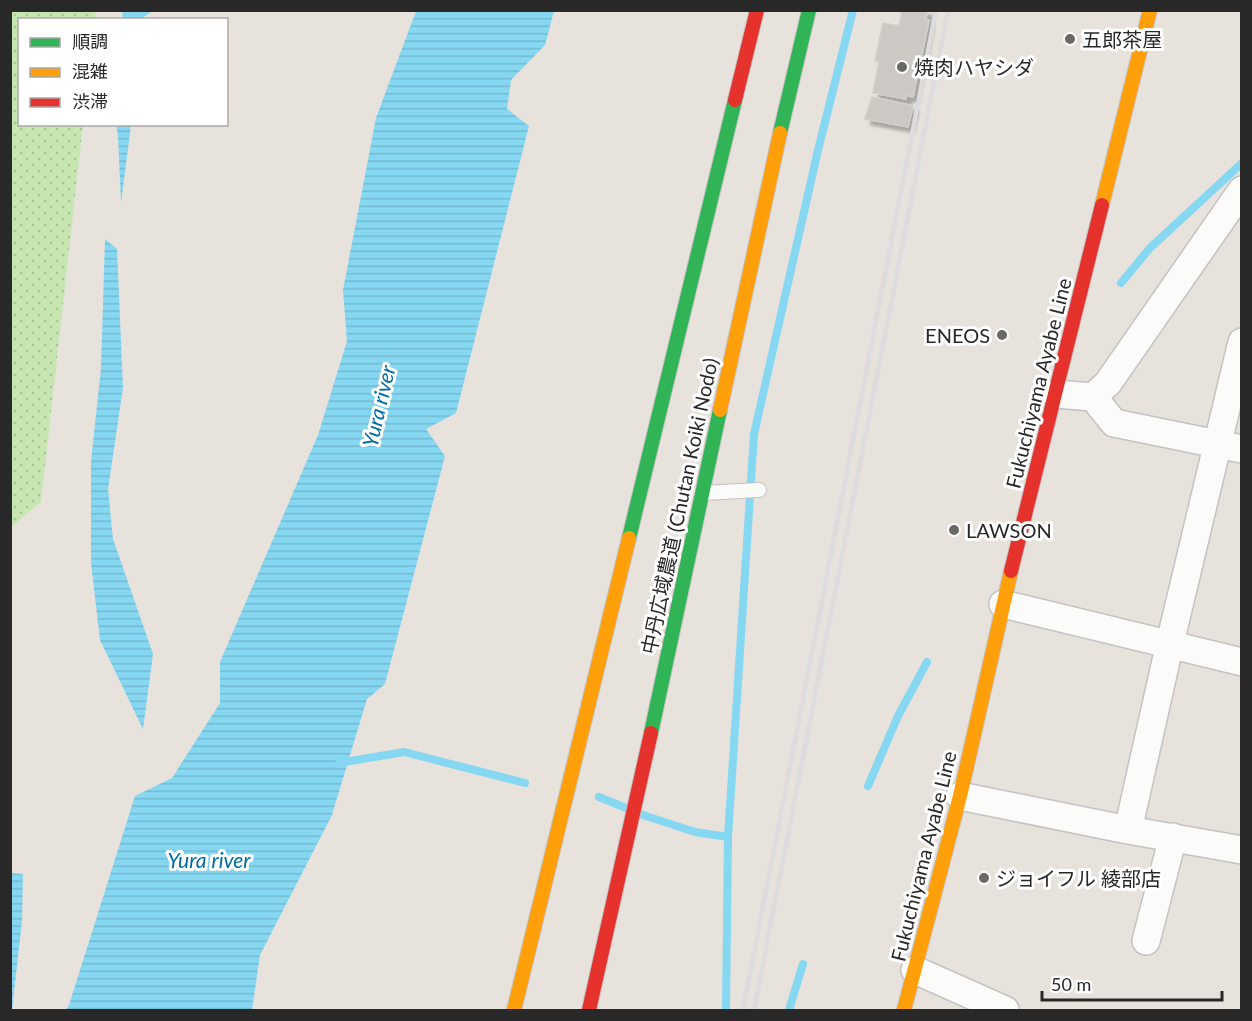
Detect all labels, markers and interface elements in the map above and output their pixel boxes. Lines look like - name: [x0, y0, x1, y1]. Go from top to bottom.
- legend: [18, 18, 228, 126]
- place label: 五郎茶屋: [1082, 27, 1162, 51]
- text: 順調: [72, 30, 108, 52]
- marker: 五郎茶屋: [1063, 32, 1077, 46]
- place label: 焼肉ハヤシダ: [914, 55, 1034, 79]
- text: 混雑: [72, 60, 108, 82]
- marker: 焼肉ハヤシダ: [895, 60, 909, 74]
- text: 渋滞: [72, 90, 108, 112]
- street label: Fukuchiyama Ayabe Line: [1000, 275, 1076, 491]
- place label: ENEOS: [925, 323, 990, 347]
- marker: ENEOS: [995, 328, 1009, 342]
- street label: 中丹広域農道 (Chutan Koiki Nodo): [636, 356, 722, 656]
- water label: Yura river: [356, 362, 400, 449]
- place label: LAWSON: [966, 518, 1052, 542]
- marker: LAWSON: [947, 523, 961, 537]
- street label: Fukuchiyama Ayabe Line: [885, 748, 961, 964]
- water label: Yura river: [167, 847, 251, 872]
- place label: ジョイフル 綾部店: [996, 866, 1161, 890]
- marker: ジョイフル 綾部店: [977, 871, 991, 885]
- scale bar: [1042, 964, 1222, 1002]
- text: 50 m: [1051, 973, 1091, 995]

